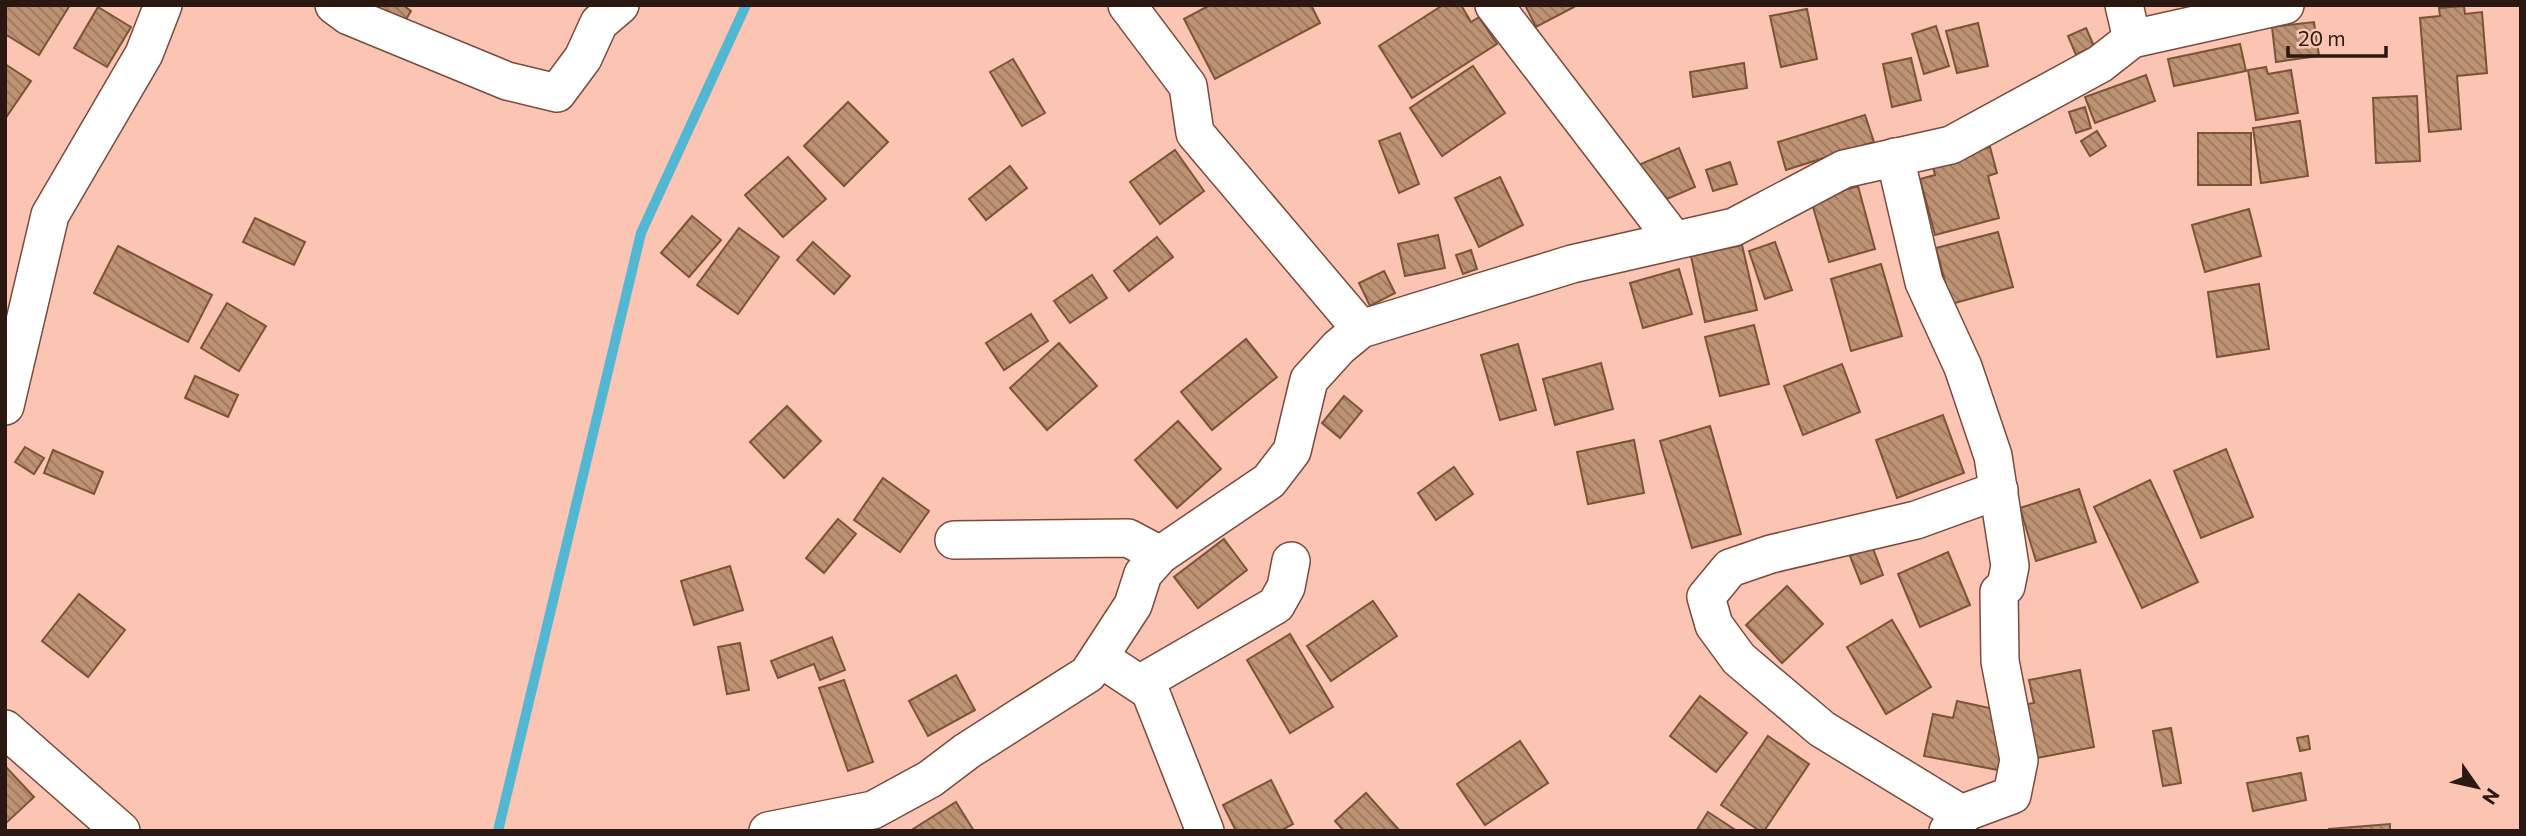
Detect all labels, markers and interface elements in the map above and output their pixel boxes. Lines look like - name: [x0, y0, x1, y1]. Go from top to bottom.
- scale bar: [2288, 14, 2386, 58]
- text: 20 m: [2298, 25, 2346, 50]
- north arrow: [2442, 752, 2512, 822]
- text: N: [2478, 784, 2505, 809]

